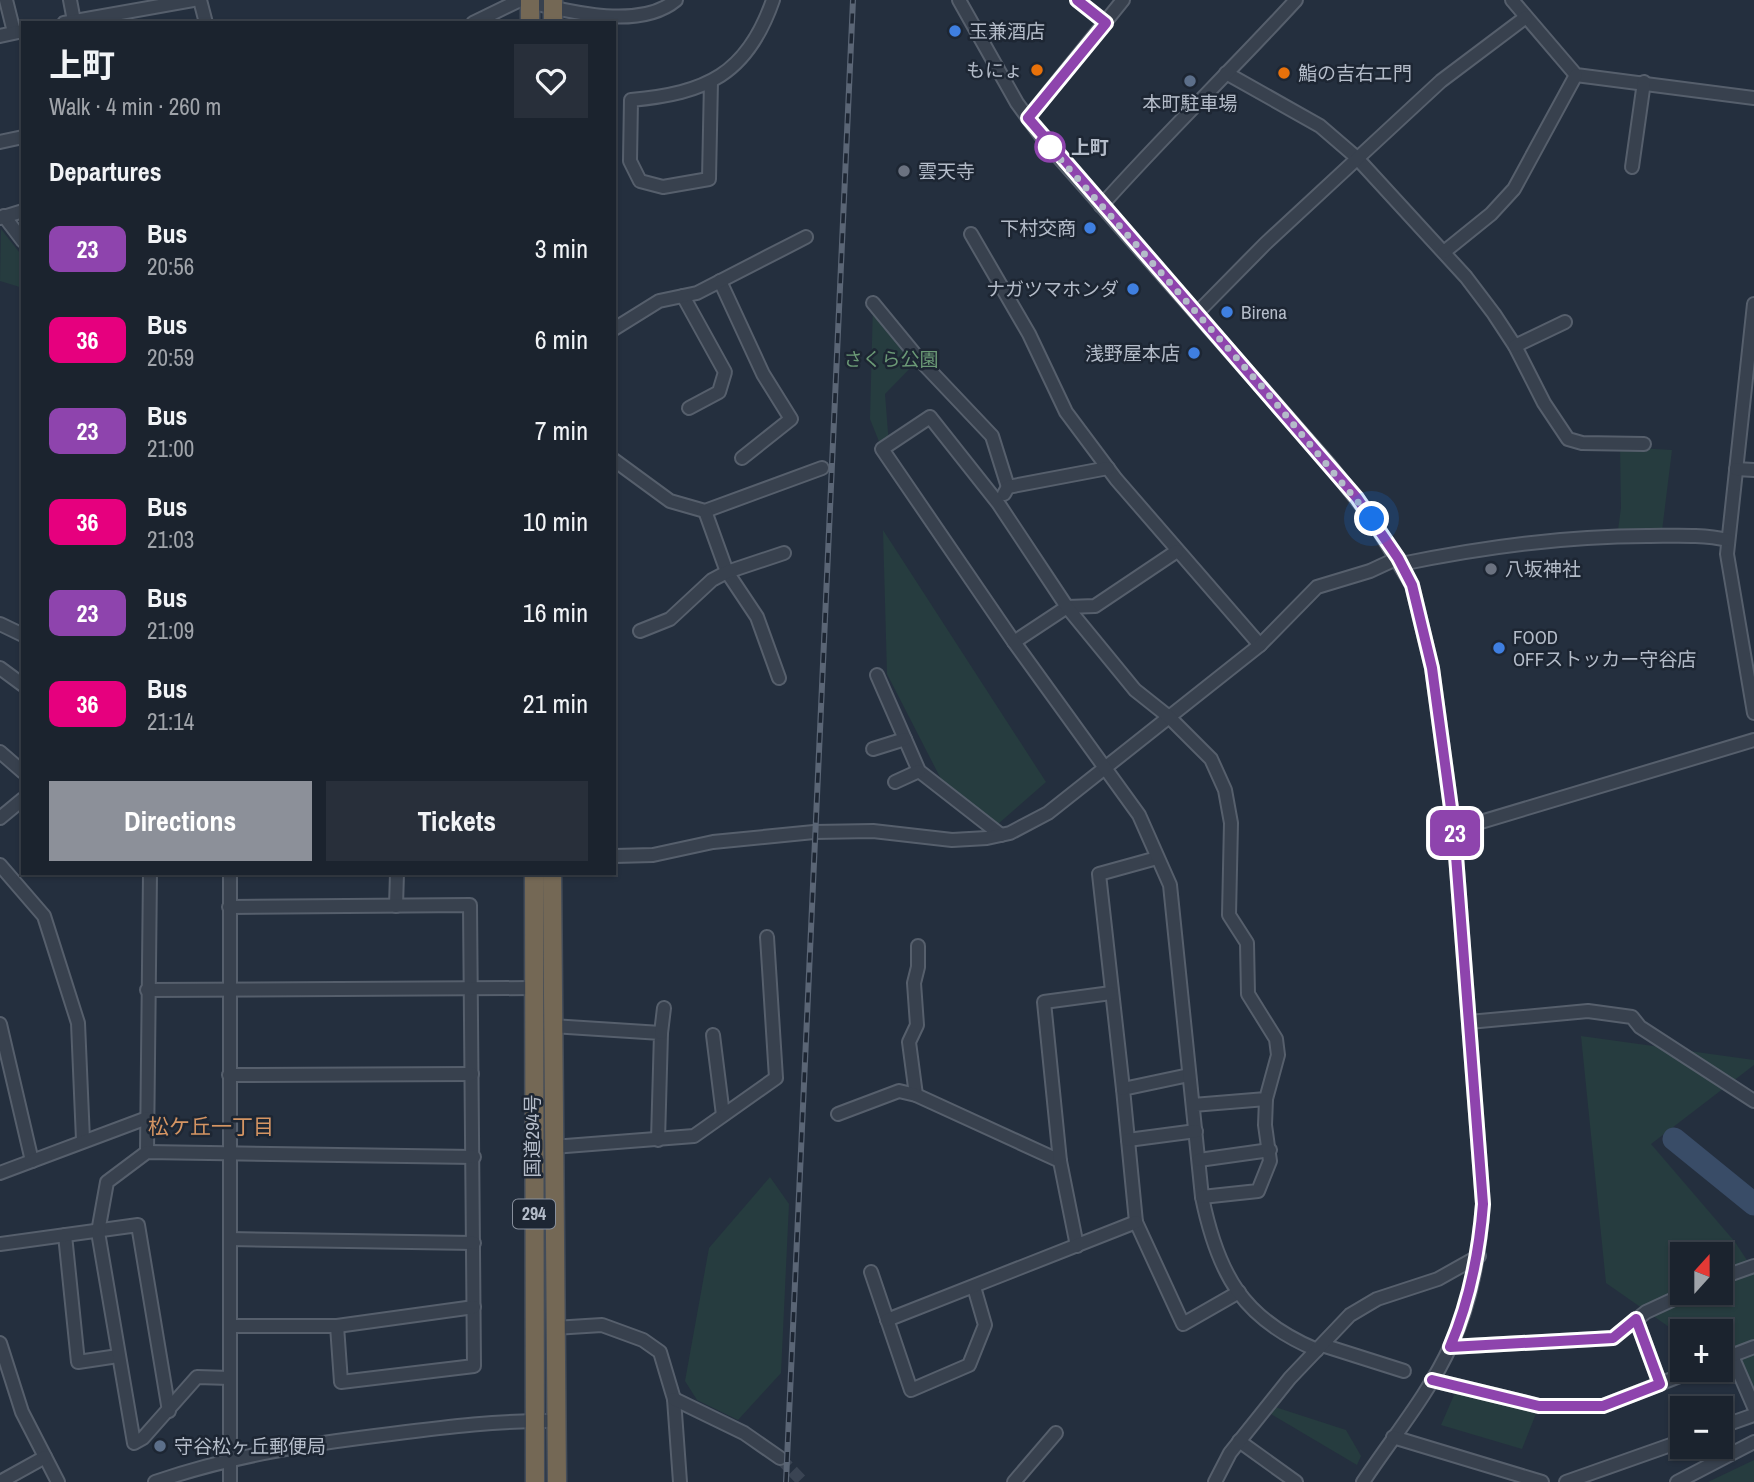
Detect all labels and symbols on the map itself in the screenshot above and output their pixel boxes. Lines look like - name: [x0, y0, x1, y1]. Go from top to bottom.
- place label: 玉兼酒店: [969, 18, 1045, 44]
- marker: 玉兼酒店: [947, 23, 963, 39]
- place label: もにょ: [966, 57, 1023, 83]
- place label: 鮨の吉右エ門: [1298, 60, 1412, 86]
- marker: もにょ: [1029, 62, 1045, 78]
- marker: 鮨の吉右エ門: [1276, 65, 1292, 81]
- marker: 本町駐車場: [1182, 73, 1198, 89]
- place label: 本町駐車場: [1142, 90, 1238, 116]
- marker: 上町: [1035, 132, 1065, 162]
- place label: 上町: [1071, 134, 1109, 160]
- place label: 雲天寺: [918, 158, 975, 184]
- marker: 雲天寺: [896, 163, 912, 179]
- place label: 下村交商: [1000, 215, 1076, 241]
- marker: 下村交商: [1082, 220, 1098, 236]
- place label: ナガツマホンダ: [986, 276, 1119, 302]
- marker: ナガツマホンダ: [1125, 281, 1141, 297]
- place label: Birena: [1241, 299, 1287, 325]
- marker: Birena: [1219, 304, 1235, 320]
- place label: 浅野屋本店: [1085, 340, 1180, 366]
- marker: 浅野屋本店: [1186, 345, 1202, 361]
- park label: さくら公園: [843, 346, 939, 372]
- your location: [1354, 501, 1389, 536]
- place label: 八坂神社: [1505, 556, 1581, 582]
- marker: 八坂神社: [1483, 561, 1499, 577]
- place label: FOOD OFFストッカー守谷店: [1513, 624, 1696, 672]
- marker: FOOD OFFストッカー守谷店: [1491, 640, 1507, 656]
- line badge: 23: [1424, 810, 1486, 856]
- street label: 国道294号: [519, 1095, 545, 1178]
- district label: 松ケ丘一丁目: [148, 1112, 274, 1141]
- road number: 294: [513, 1199, 555, 1228]
- north arrow: [1670, 1242, 1732, 1306]
- place label: 守谷松ヶ丘郵便局: [174, 1433, 326, 1459]
- marker: 守谷松ヶ丘郵便局: [152, 1438, 168, 1454]

